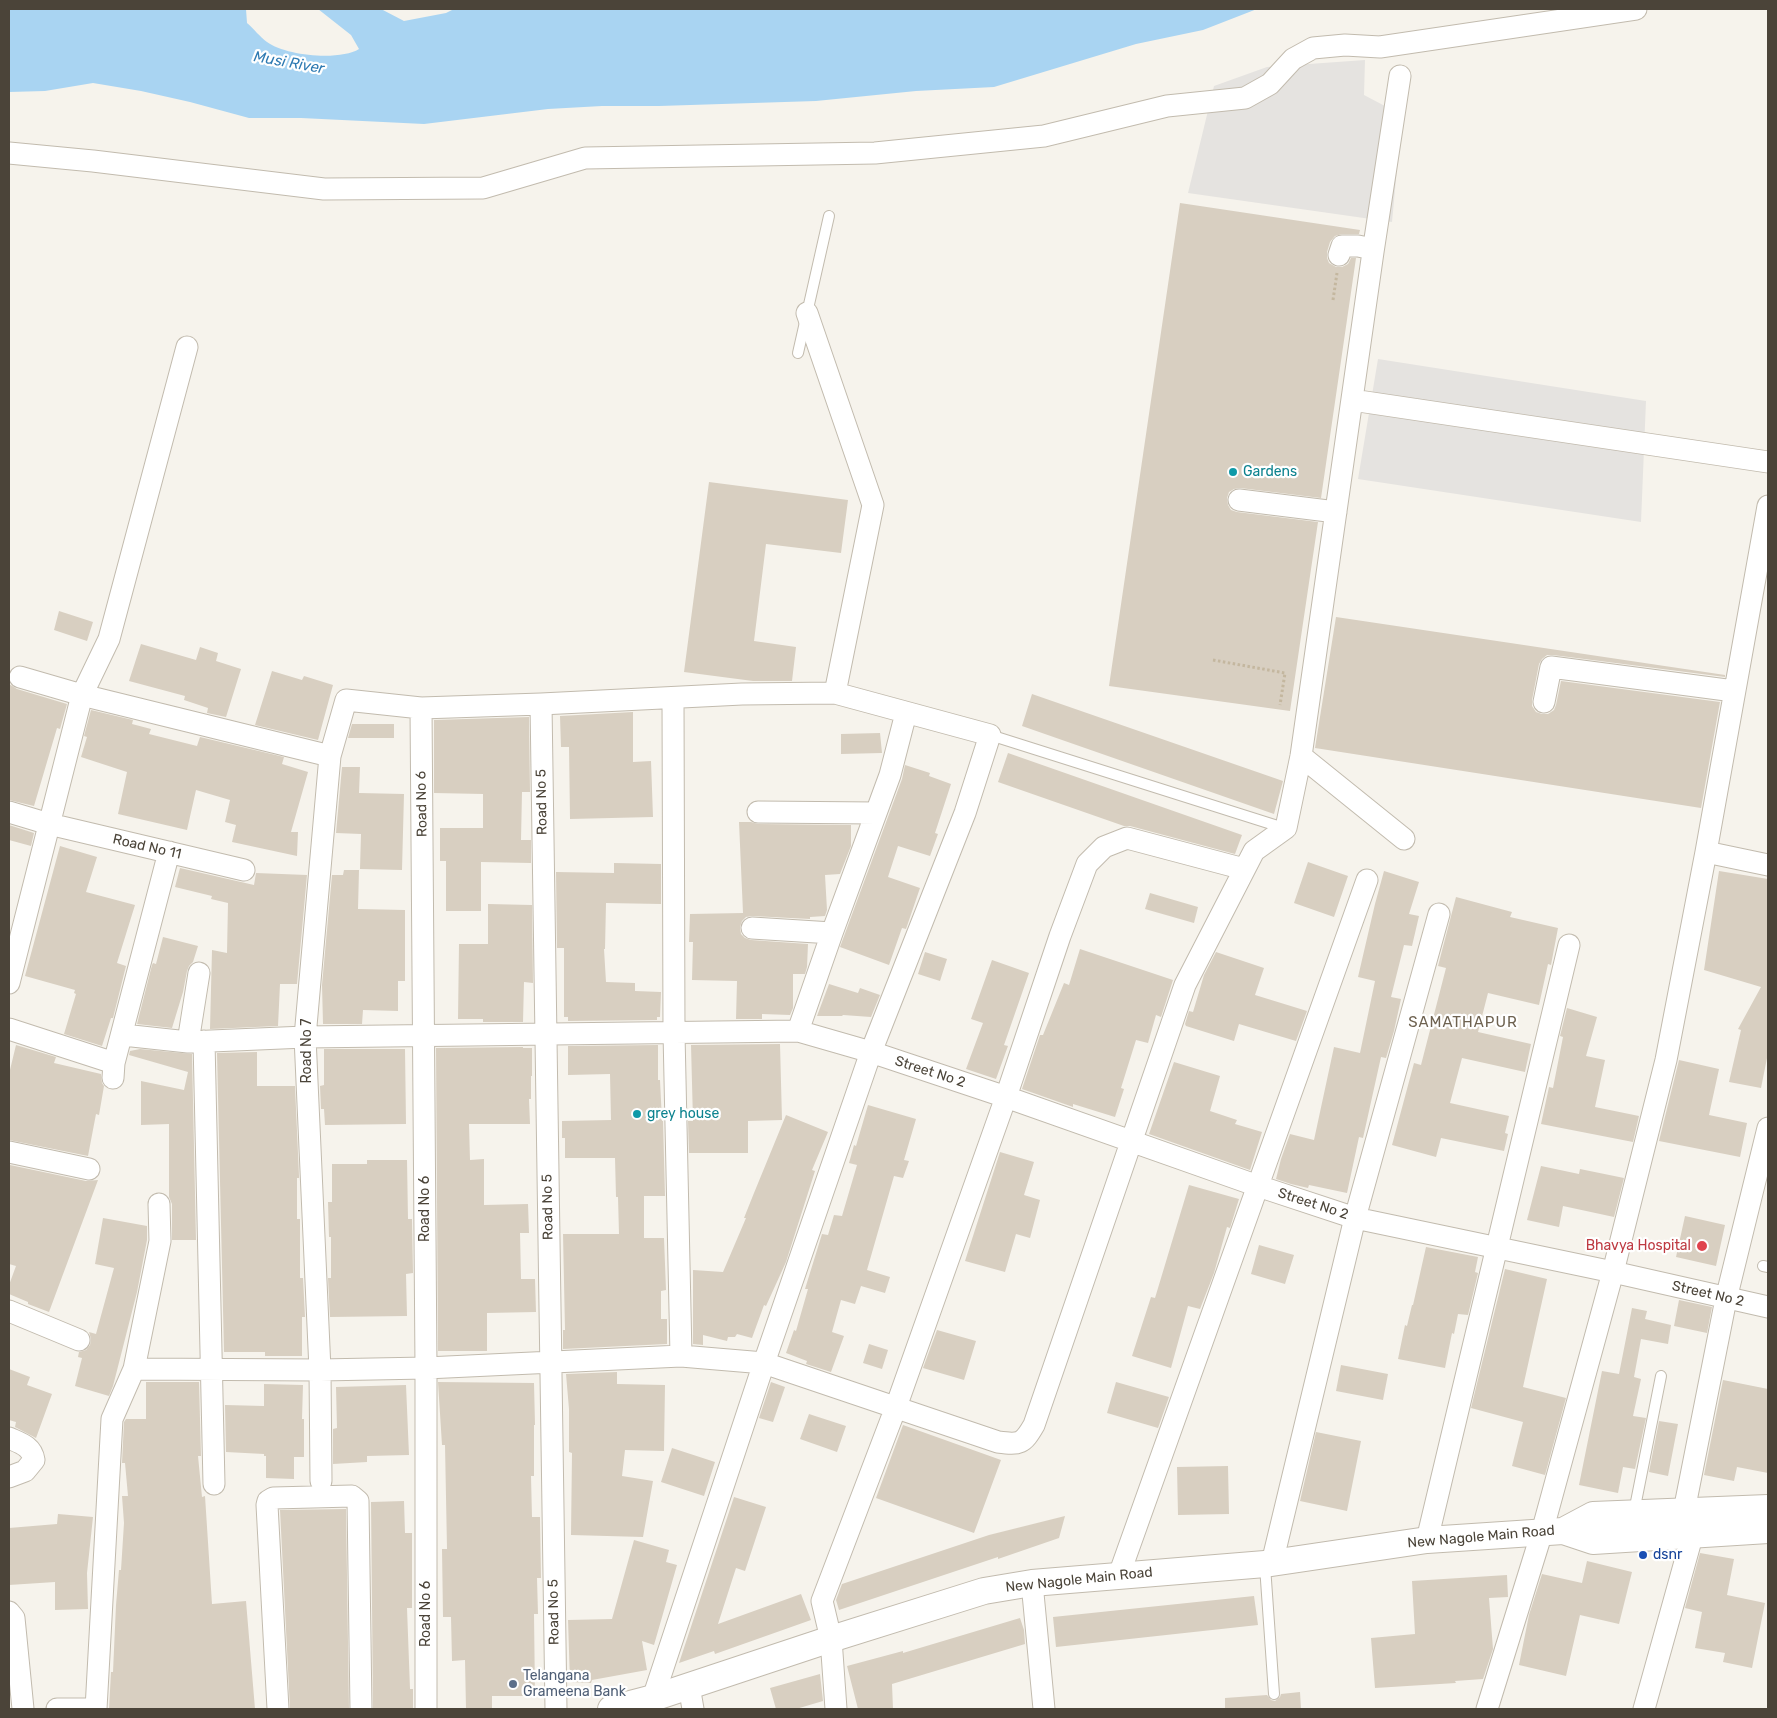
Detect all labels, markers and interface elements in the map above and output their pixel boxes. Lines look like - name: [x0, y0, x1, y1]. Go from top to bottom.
- water label: Musi River: [252, 48, 326, 78]
- place label: Gardens: [1243, 464, 1297, 480]
- marker: Gardens: [1227, 466, 1239, 478]
- street label: Road No 5: [533, 769, 551, 835]
- street label: Road No 6: [413, 771, 431, 837]
- street label: Road No 11: [111, 831, 183, 863]
- district label: SAMATHAPUR: [1407, 1014, 1519, 1032]
- street label: Road No 7: [299, 1019, 315, 1083]
- street label: Street No 2: [893, 1053, 967, 1091]
- place label: grey house: [647, 1106, 719, 1122]
- marker: grey house: [631, 1108, 643, 1120]
- street label: Road No 5: [539, 1174, 557, 1240]
- street label: Road No 6: [417, 1176, 433, 1242]
- street label: Street No 2: [1276, 1185, 1350, 1223]
- place label: Bhavya Hospital: [1586, 1238, 1691, 1254]
- marker: Bhavya Hospital: [1695, 1239, 1709, 1253]
- street label: Street No 2: [1670, 1278, 1746, 1310]
- street label: New Nagole Main Road: [1407, 1522, 1555, 1552]
- place label: dsnr: [1653, 1547, 1682, 1563]
- marker: dsnr: [1637, 1549, 1649, 1561]
- street label: New Nagole Main Road: [1005, 1564, 1153, 1596]
- street label: Road No 5: [545, 1579, 563, 1645]
- street label: Road No 6: [418, 1581, 434, 1647]
- place label: Telangana Grameena Bank: [523, 1668, 626, 1700]
- marker: Telangana Grameena Bank: [507, 1678, 519, 1690]

